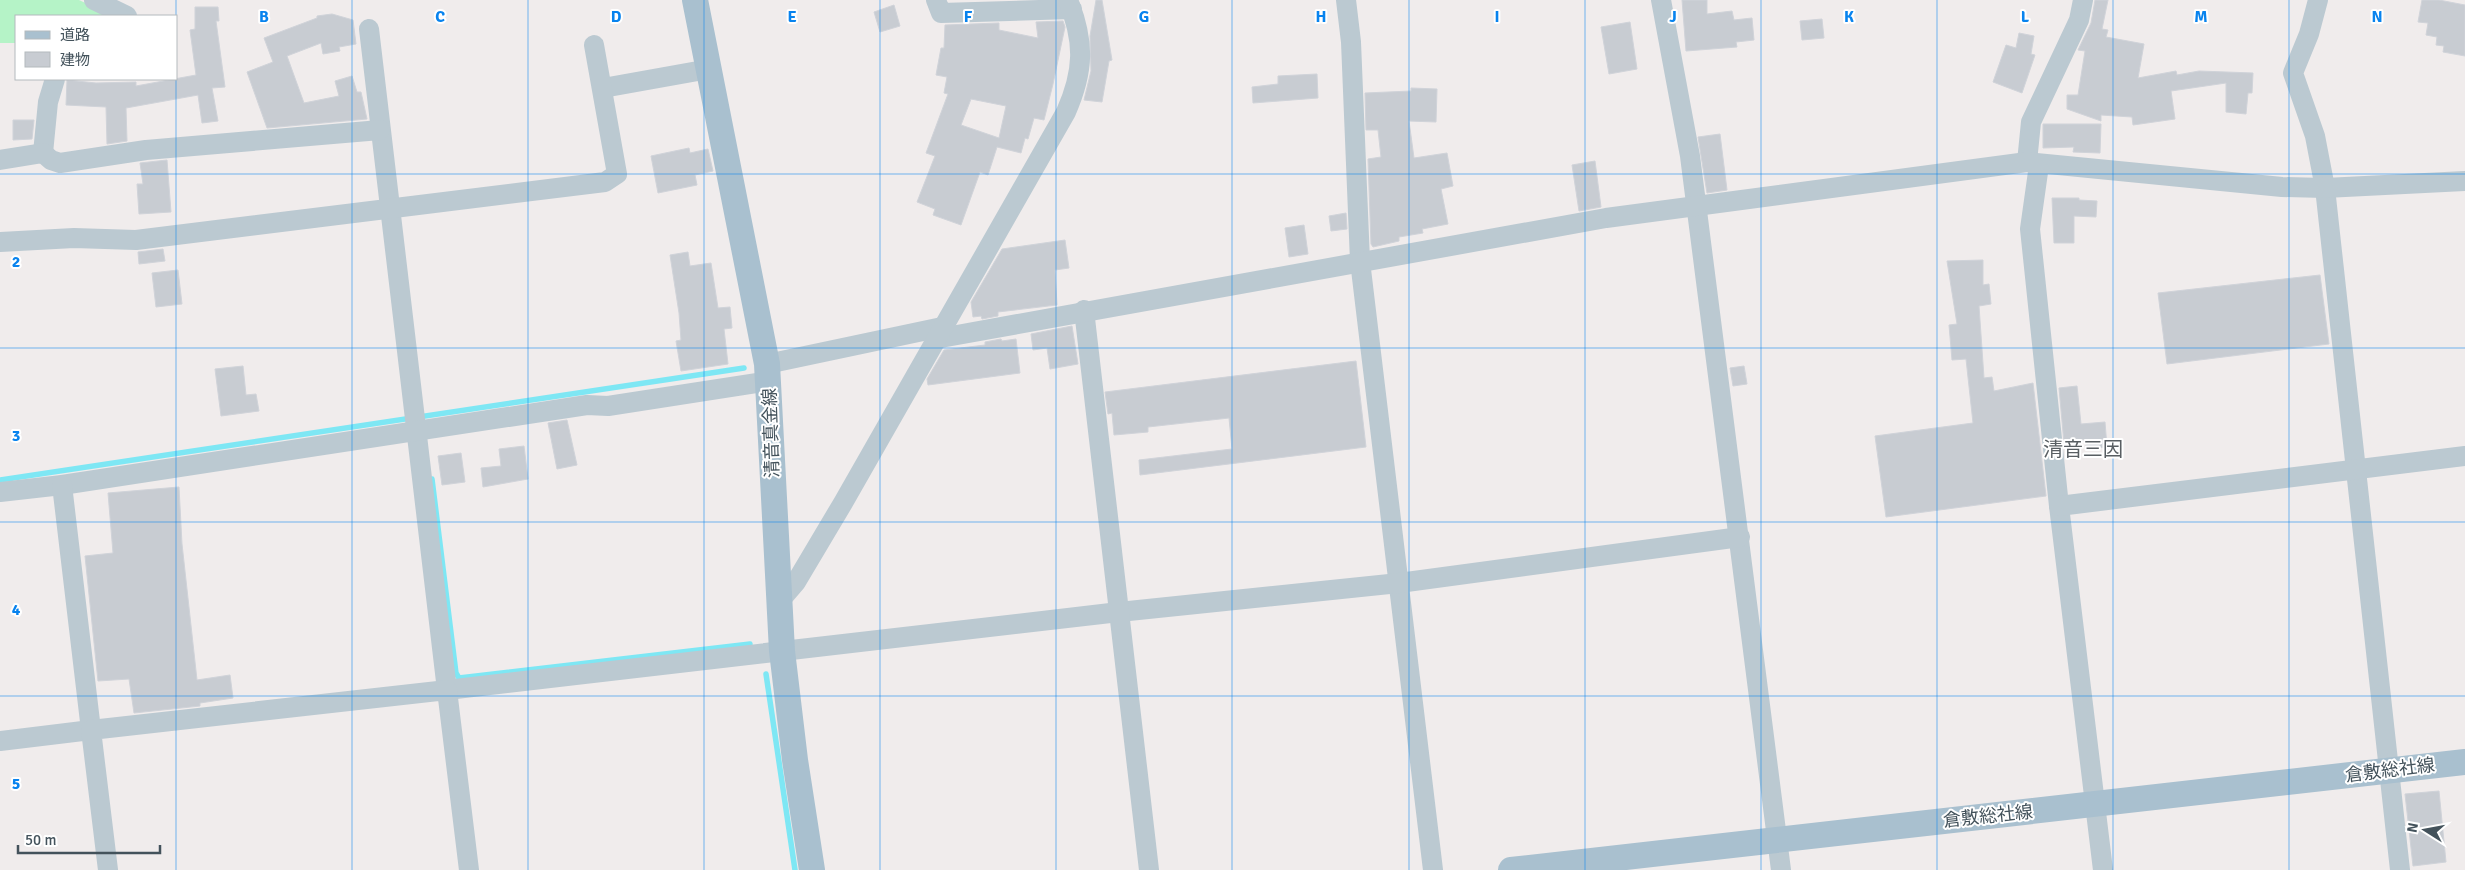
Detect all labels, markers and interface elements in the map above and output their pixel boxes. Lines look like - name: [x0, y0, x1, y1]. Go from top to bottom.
- text: B: [259, 7, 269, 27]
- text: C: [435, 7, 445, 27]
- text: D: [611, 7, 622, 27]
- text: E: [787, 7, 797, 27]
- text: F: [964, 7, 973, 27]
- text: G: [1139, 7, 1149, 27]
- text: H: [1316, 7, 1326, 27]
- text: I: [1494, 7, 1500, 27]
- text: J: [1669, 7, 1677, 27]
- text: K: [1844, 7, 1854, 27]
- text: L: [2021, 7, 2030, 27]
- text: M: [2194, 7, 2208, 27]
- text: N: [2371, 7, 2383, 27]
- legend: [15, 15, 178, 80]
- text: 道路: [60, 26, 90, 44]
- text: 建物: [60, 51, 90, 69]
- text: 2: [12, 252, 20, 272]
- street label: 清音真金線: [758, 388, 784, 478]
- text: 3: [12, 426, 20, 446]
- district label: 清音三因: [2043, 437, 2123, 462]
- text: 4: [12, 600, 21, 620]
- street label: 倉敷総社線: [2344, 754, 2436, 786]
- text: 5: [12, 774, 20, 794]
- street label: 倉敷総社線: [1942, 800, 2034, 832]
- north arrow: [2400, 805, 2450, 855]
- text: N: [2403, 821, 2422, 834]
- scale bar: [18, 822, 160, 854]
- text: 50 m: [25, 831, 56, 849]

